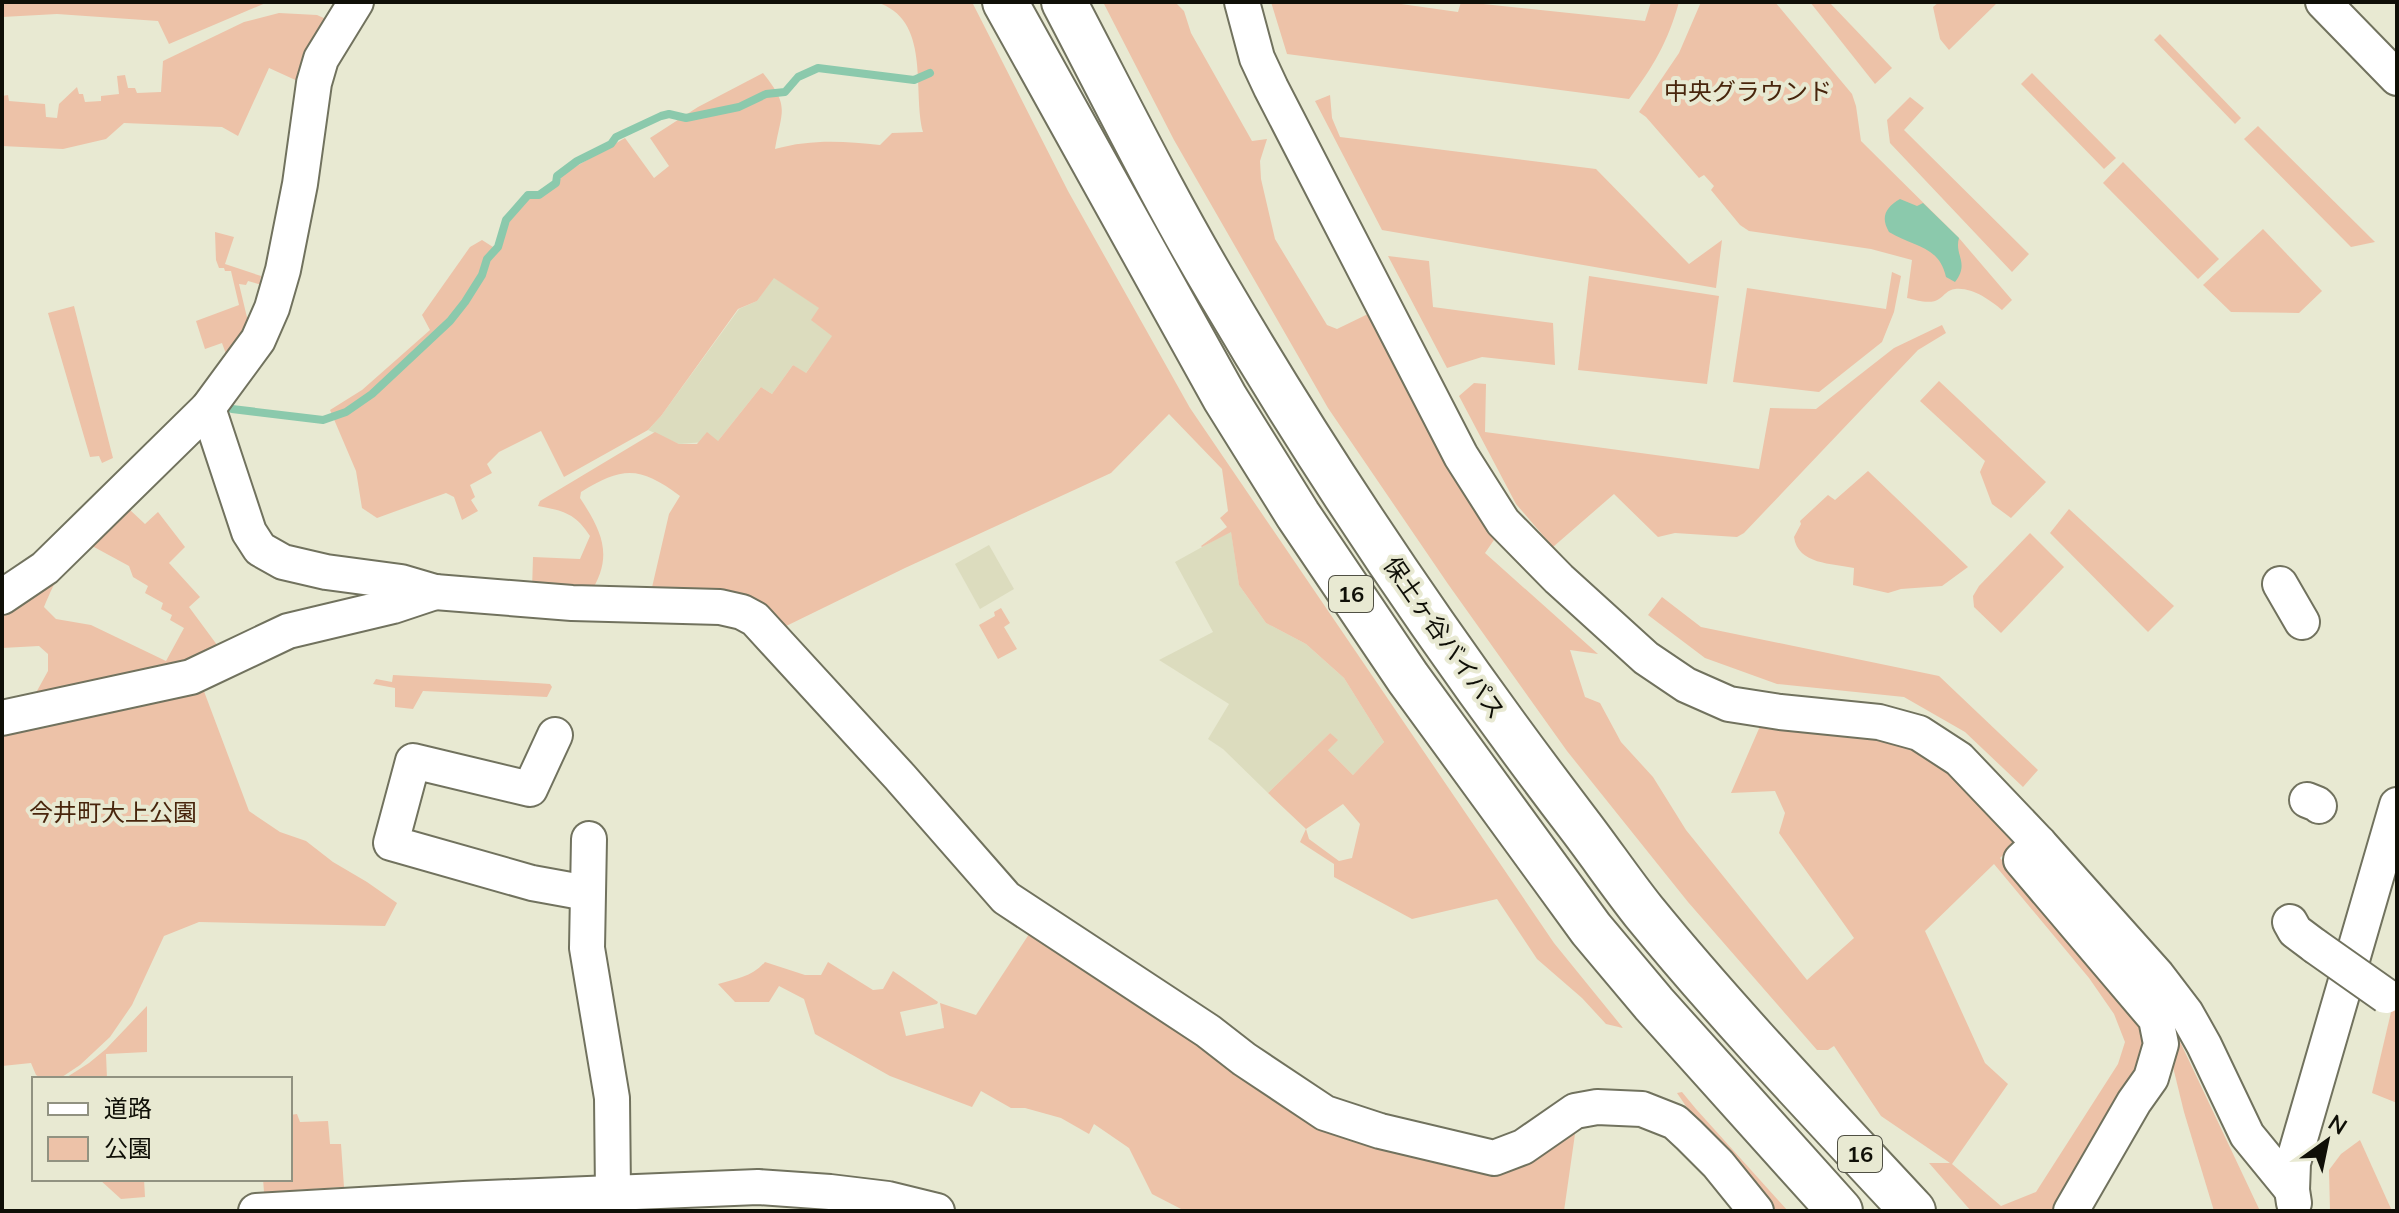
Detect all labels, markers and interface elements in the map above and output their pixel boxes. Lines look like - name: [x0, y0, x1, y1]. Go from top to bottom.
- park label: 中央グラウンド: [1664, 76, 1832, 106]
- street label: 保土ヶ谷バイパス: [1378, 550, 1512, 724]
- road number: 16: [1329, 576, 1373, 612]
- park label: 今井町大上公園: [29, 797, 197, 827]
- legend: [32, 1077, 292, 1181]
- text: 道路: [104, 1093, 152, 1123]
- north arrow: [2287, 1101, 2367, 1181]
- text: N: [2323, 1108, 2352, 1140]
- text: 公園: [104, 1133, 152, 1163]
- road number: 16: [1838, 1136, 1882, 1172]

